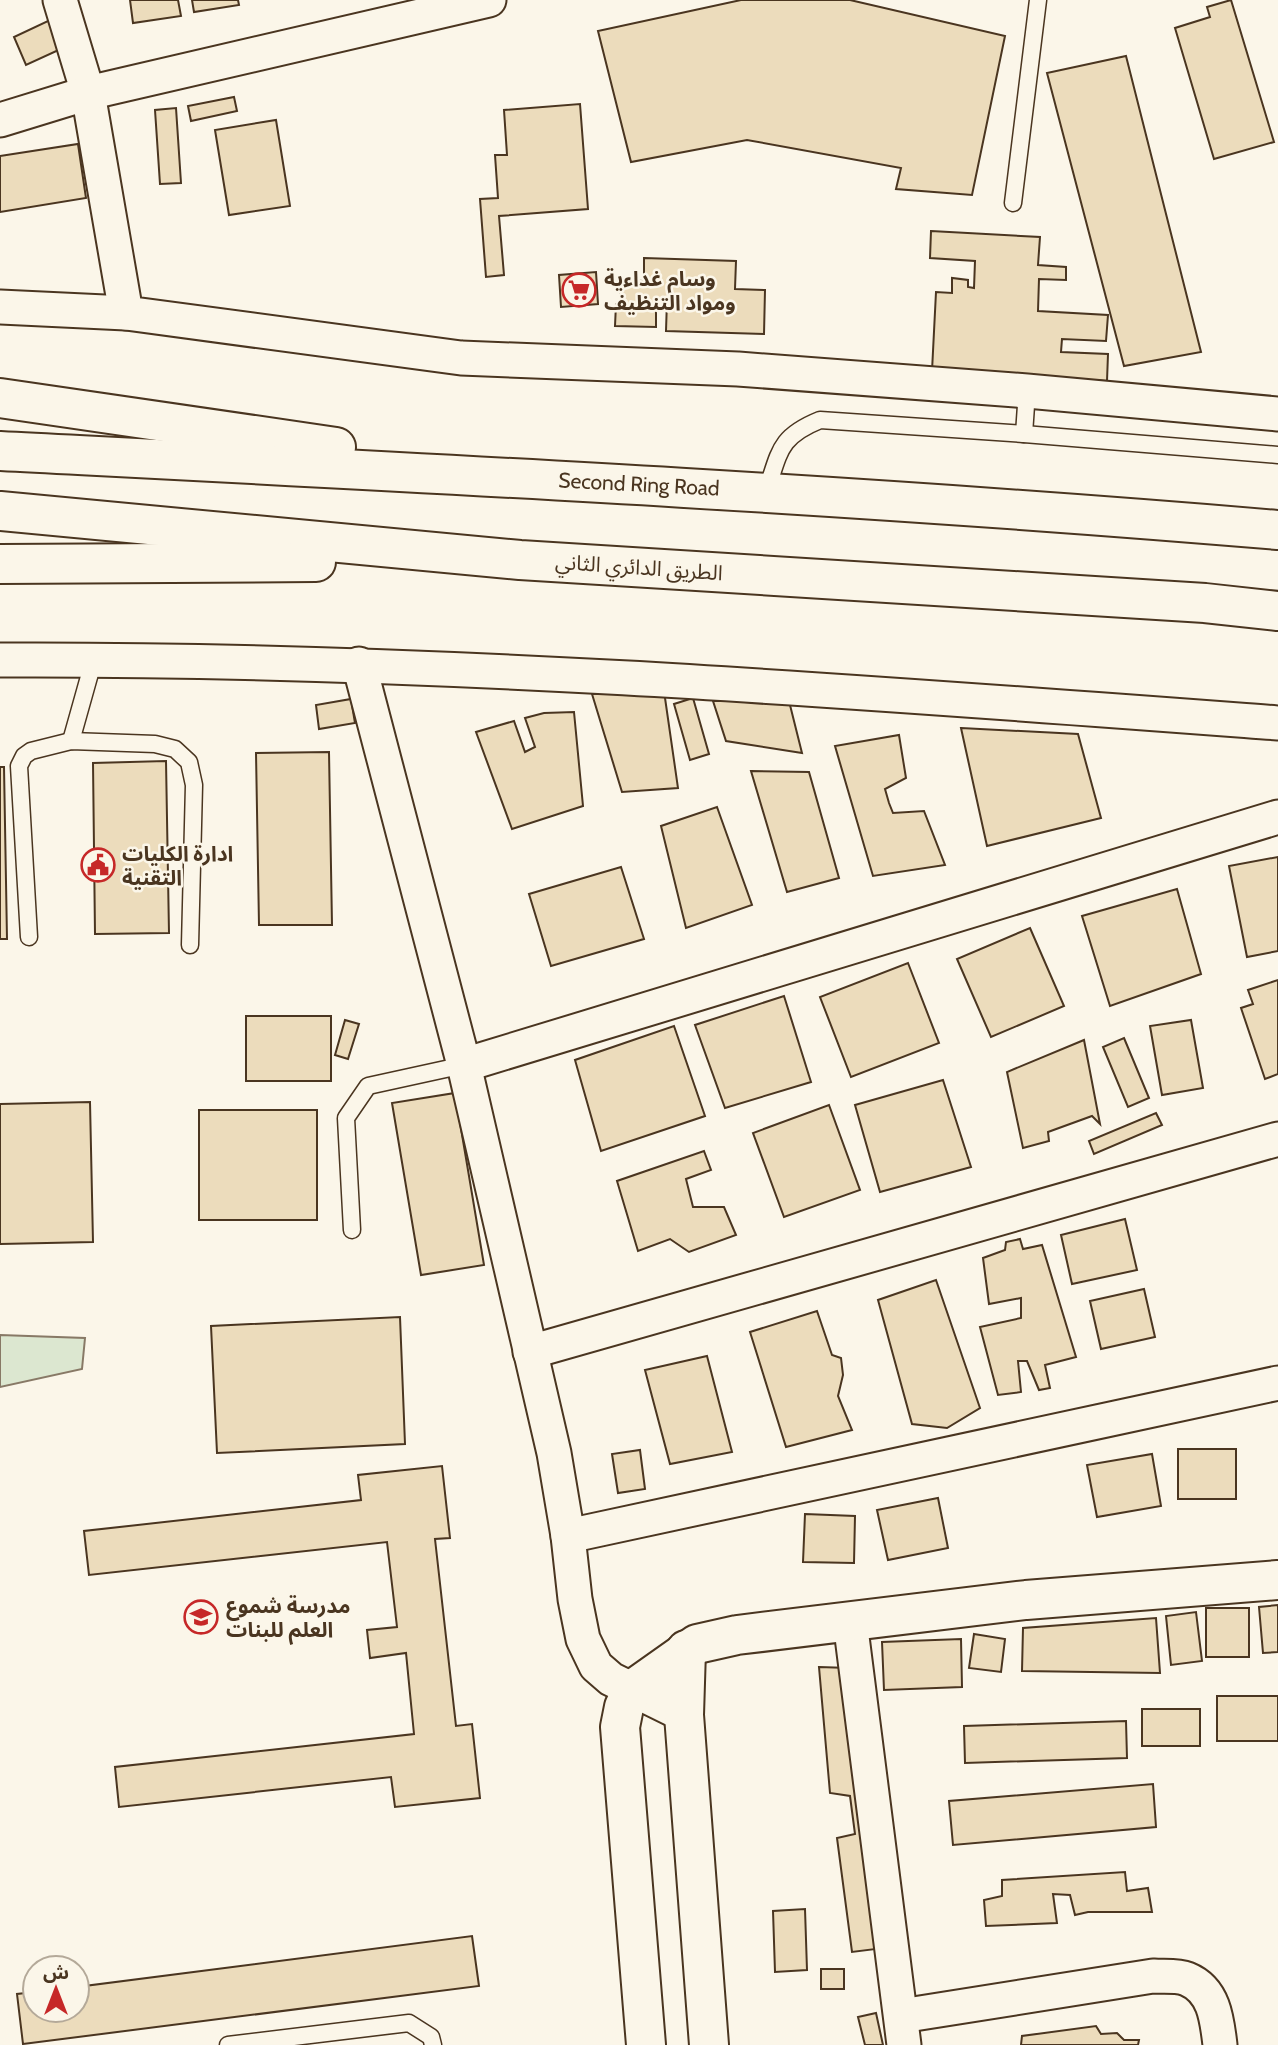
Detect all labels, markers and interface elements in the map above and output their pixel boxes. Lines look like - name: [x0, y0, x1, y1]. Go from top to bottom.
- place label: وسام غداءية ومواد التنظيف: [604, 266, 736, 315]
- supermarket icon: وسام غداءية ومواد التنظيف: [560, 271, 598, 309]
- street label: Second Ring Road: [558, 467, 720, 501]
- street label: الطريق الدائري الثاني: [554, 549, 724, 589]
- place label: ادارة الكليات التقنية: [122, 841, 233, 890]
- public building icon: ادارة الكليات التقنية: [79, 846, 117, 884]
- place label: مدرسة شموع العلم للبنات: [226, 1593, 351, 1645]
- school or university icon: مدرسة شموع العلم للبنات: [182, 1598, 220, 1636]
- north arrow: [21, 1954, 91, 2024]
- text: ش: [43, 1961, 69, 1984]

